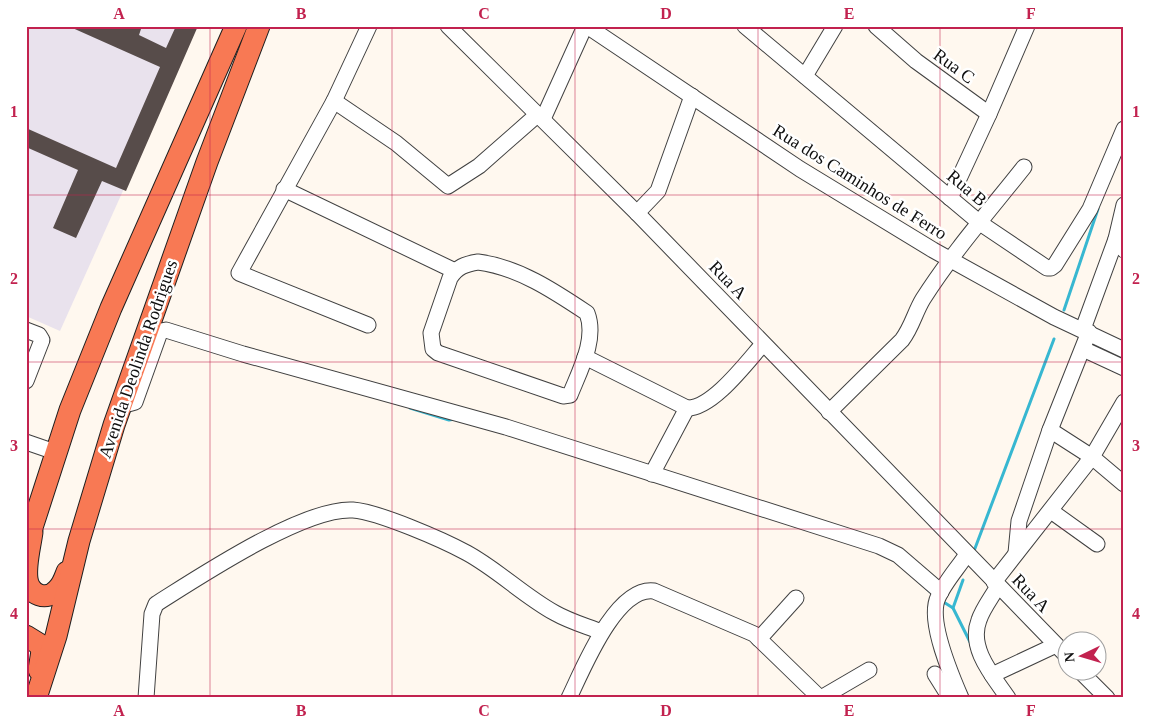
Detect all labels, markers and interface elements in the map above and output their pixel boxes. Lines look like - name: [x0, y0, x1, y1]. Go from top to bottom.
- text: A: [113, 5, 125, 22]
- text: B: [296, 5, 307, 22]
- text: C: [478, 5, 490, 22]
- text: D: [660, 5, 672, 22]
- text: E: [844, 5, 854, 22]
- text: F: [1026, 5, 1036, 22]
- street label: Rua C: [930, 45, 978, 87]
- text: 1: [10, 103, 18, 120]
- text: 1: [1132, 103, 1140, 120]
- street label: Rua dos Caminhos de Ferro: [769, 120, 951, 244]
- street label: Rua B: [943, 166, 991, 210]
- street label: Avenida Deolinda Rodrigues: [95, 257, 181, 461]
- street label: Rua A: [705, 257, 751, 303]
- text: 2: [10, 270, 18, 287]
- text: 2: [1132, 270, 1140, 287]
- text: 3: [10, 437, 18, 454]
- text: 3: [1132, 437, 1140, 454]
- street label: Rua A: [1008, 570, 1054, 616]
- text: 4: [10, 605, 18, 622]
- text: 4: [1132, 605, 1140, 622]
- north arrow: [1058, 632, 1108, 682]
- text: N: [1062, 651, 1077, 663]
- text: A: [113, 702, 125, 719]
- text: B: [296, 702, 307, 719]
- text: C: [478, 702, 490, 719]
- text: D: [660, 702, 672, 719]
- text: E: [844, 702, 854, 719]
- text: F: [1026, 702, 1036, 719]

